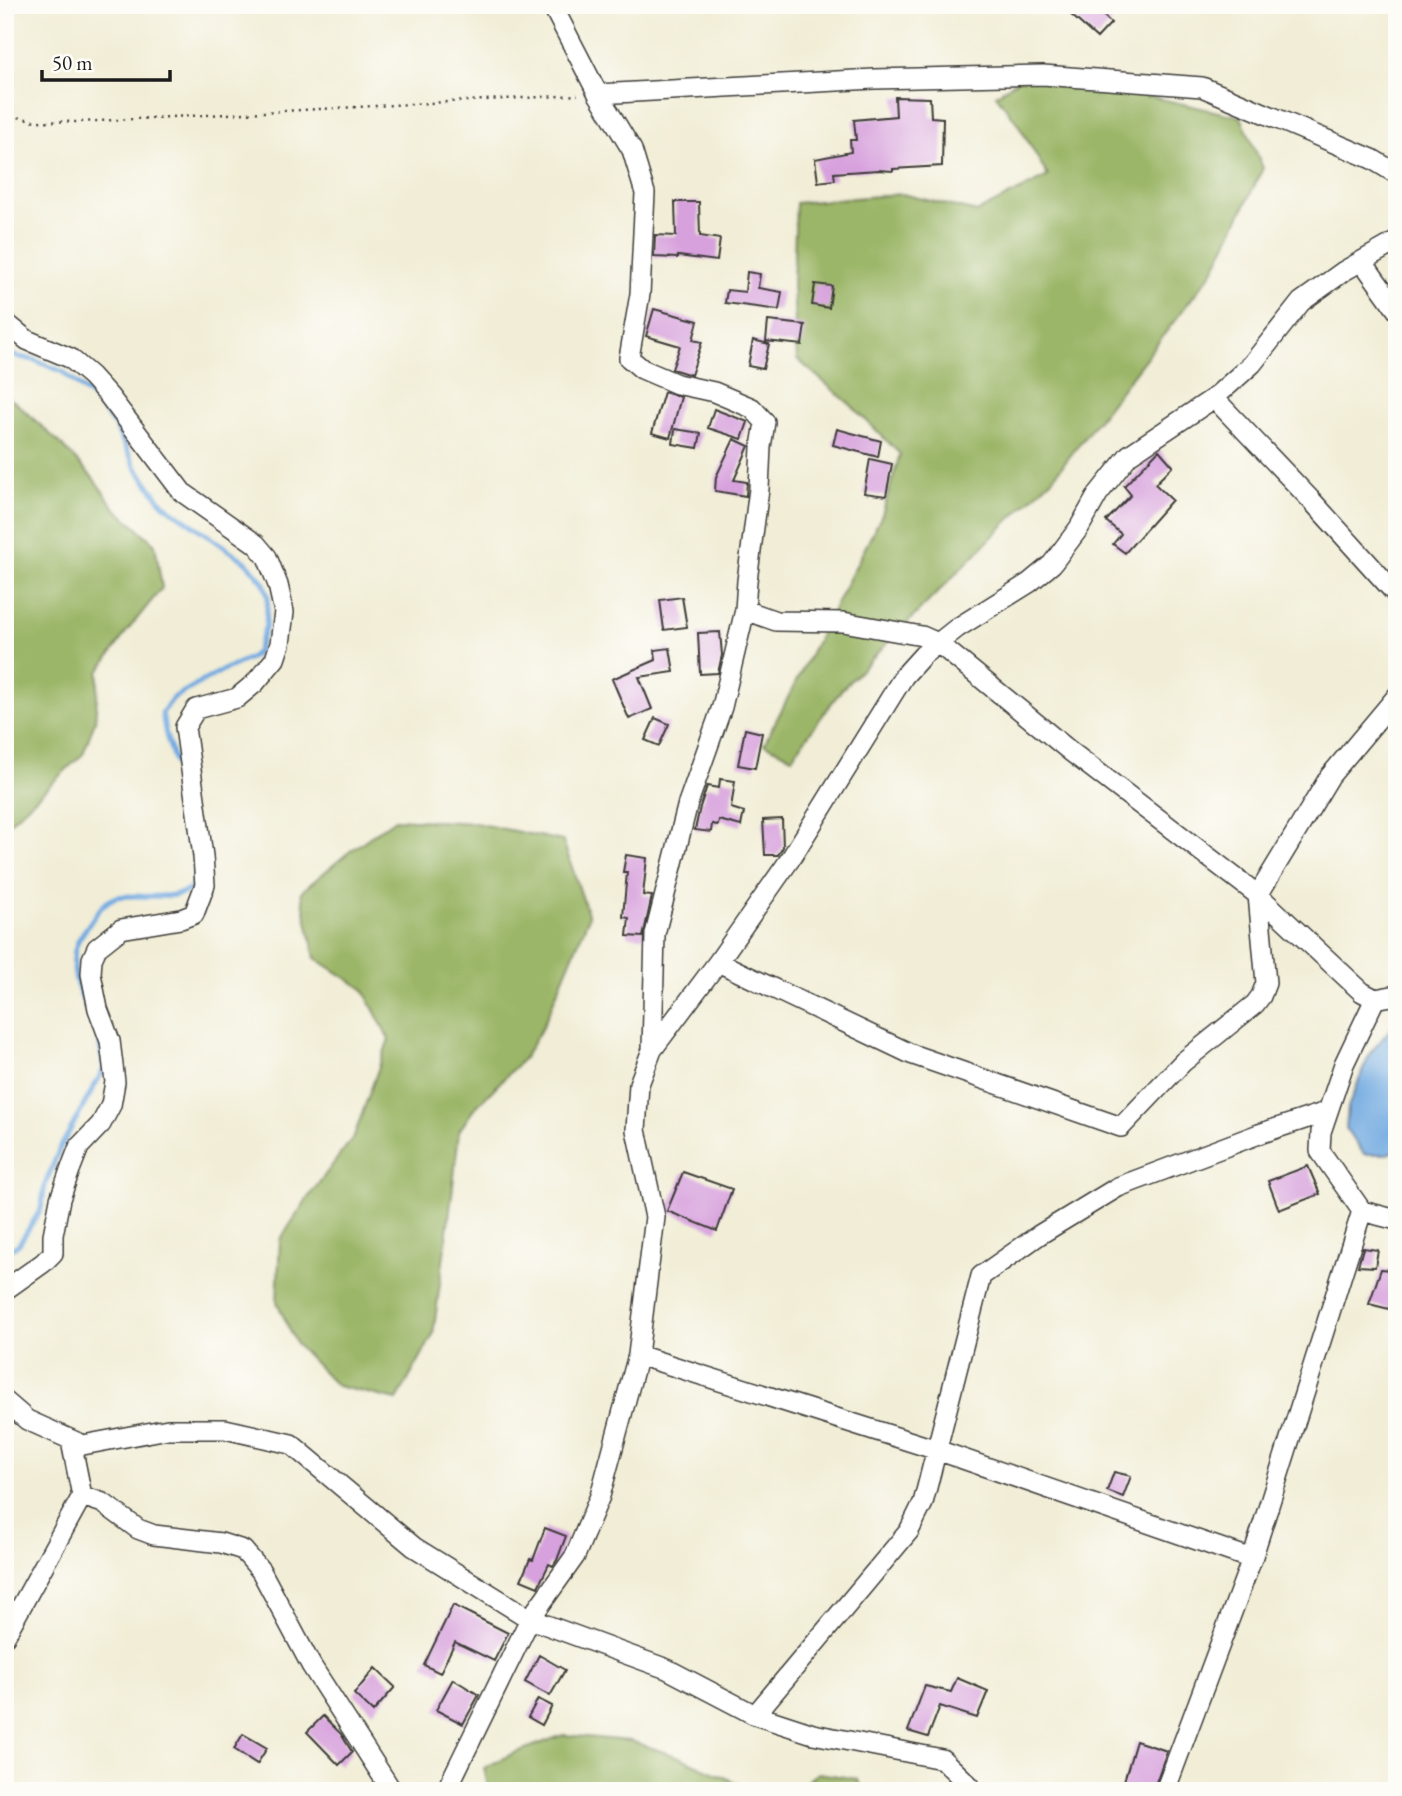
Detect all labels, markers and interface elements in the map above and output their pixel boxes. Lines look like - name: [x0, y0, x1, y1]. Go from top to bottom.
- scale bar: [42, 38, 170, 82]
- text: 50 m: [52, 49, 93, 76]

